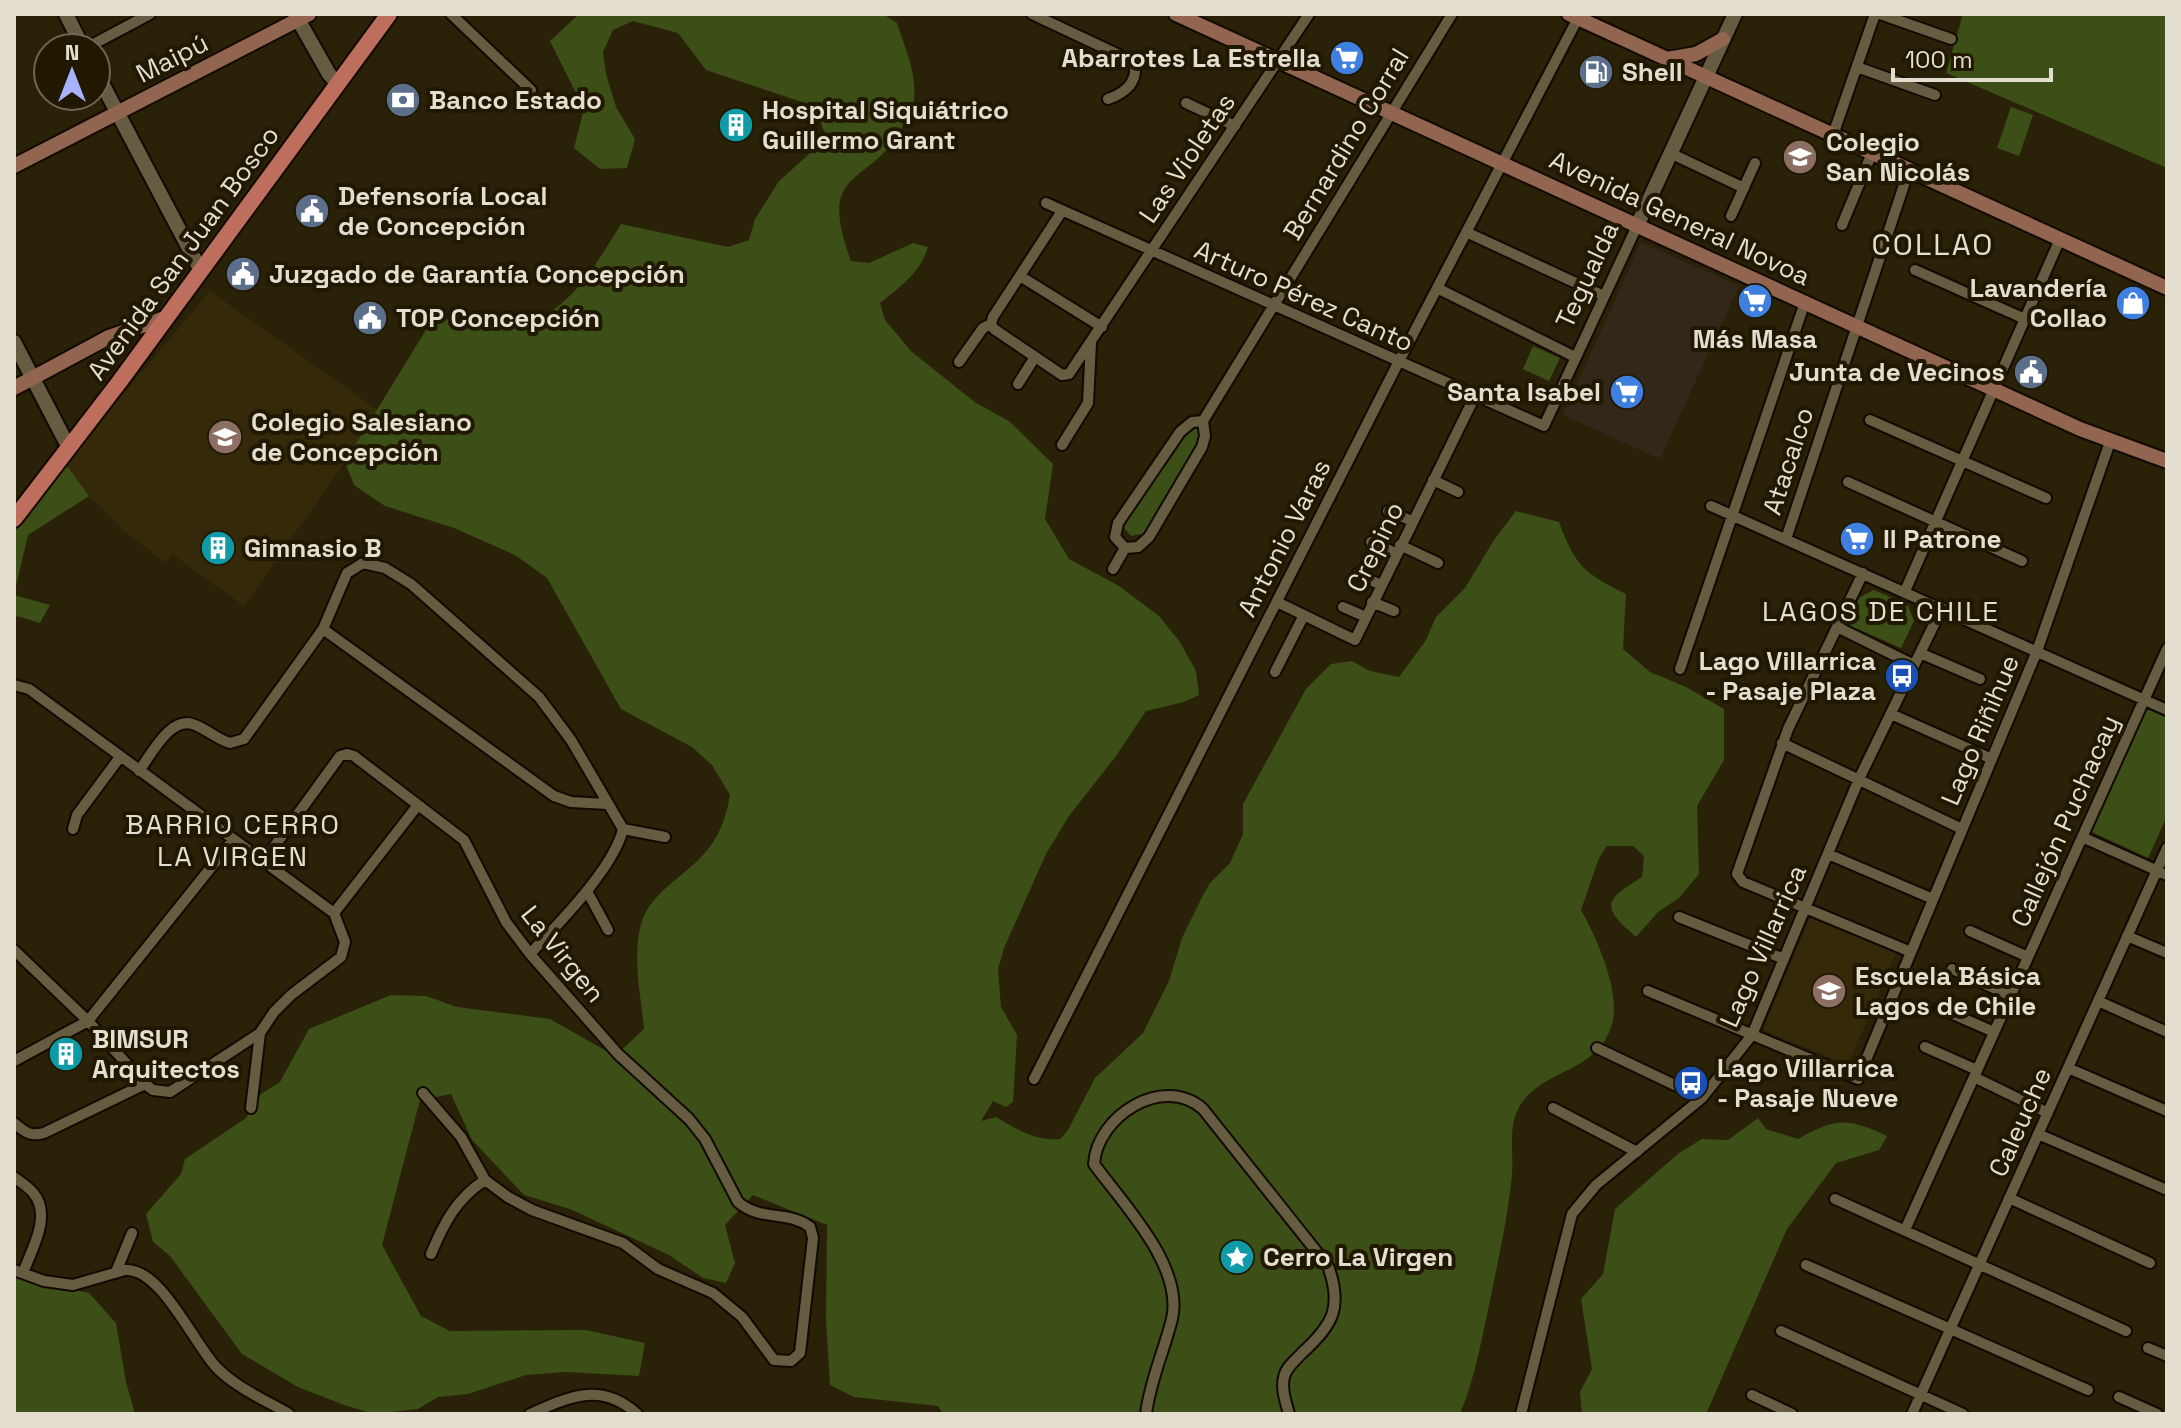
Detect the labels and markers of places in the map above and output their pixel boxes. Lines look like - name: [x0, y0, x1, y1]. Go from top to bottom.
- supermarket icon: Abarrotes La Estrella: [1328, 39, 1366, 77]
- place label: Abarrotes La Estrella: [1062, 41, 1321, 75]
- fuel station icon: Shell: [1577, 53, 1615, 91]
- place label: Shell: [1622, 55, 1683, 89]
- bank icon: Banco Estado: [384, 81, 422, 119]
- place label: Banco Estado: [429, 83, 602, 117]
- place label: Hospital Siquiátrico Guillermo Grant: [762, 93, 1009, 157]
- building icon: Hospital Siquiátrico Guillermo Grant: [717, 106, 755, 144]
- place label: Colegio San Nicolás: [1826, 125, 1970, 189]
- school or university icon: Colegio San Nicolás: [1781, 138, 1819, 176]
- place label: Defensoría Local de Concepción: [338, 179, 547, 243]
- public building icon: Defensoría Local de Concepción: [293, 192, 331, 230]
- public building icon: Juzgado de Garantía Concepción: [224, 255, 262, 293]
- place label: Juzgado de Garantía Concepción: [269, 257, 685, 291]
- place label: Lavandería Collao: [1970, 271, 2107, 335]
- supermarket icon: Más Masa: [1736, 282, 1774, 320]
- shop icon: Lavandería Collao: [2114, 284, 2152, 322]
- public building icon: TOP Concepción: [351, 299, 389, 337]
- place label: TOP Concepción: [396, 301, 600, 335]
- place label: Más Masa: [1693, 322, 1817, 356]
- public building icon: Junta de Vecinos: [2012, 353, 2050, 391]
- place label: Junta de Vecinos: [1789, 355, 2005, 389]
- supermarket icon: Santa Isabel: [1608, 373, 1646, 411]
- place label: Santa Isabel: [1447, 375, 1601, 409]
- place label: Colegio Salesiano de Concepción: [251, 405, 472, 469]
- school or university icon: Colegio Salesiano de Concepción: [206, 418, 244, 456]
- supermarket icon: Il Patrone: [1838, 520, 1876, 558]
- place label: Il Patrone: [1883, 522, 2002, 556]
- building icon: Gimnasio B: [199, 529, 237, 567]
- place label: Gimnasio B: [244, 531, 382, 565]
- place label: Lago Villarrica - Pasaje Plaza: [1699, 644, 1876, 708]
- bus stop icon: Lago Villarrica - Pasaje Plaza: [1883, 657, 1921, 695]
- place label: Escuela Básica Lagos de Chile: [1855, 959, 2041, 1023]
- school or university icon: Escuela Básica Lagos de Chile: [1810, 972, 1848, 1010]
- place label: BIMSUR Arquitectos: [92, 1022, 240, 1086]
- building icon: BIMSUR Arquitectos: [47, 1035, 85, 1073]
- place label: Lago Villarrica - Pasaje Nueve: [1717, 1051, 1899, 1115]
- bus stop icon: Lago Villarrica - Pasaje Nueve: [1672, 1064, 1710, 1102]
- place icon: Cerro La Virgen: [1218, 1238, 1256, 1276]
- place label: Cerro La Virgen: [1263, 1240, 1453, 1274]

